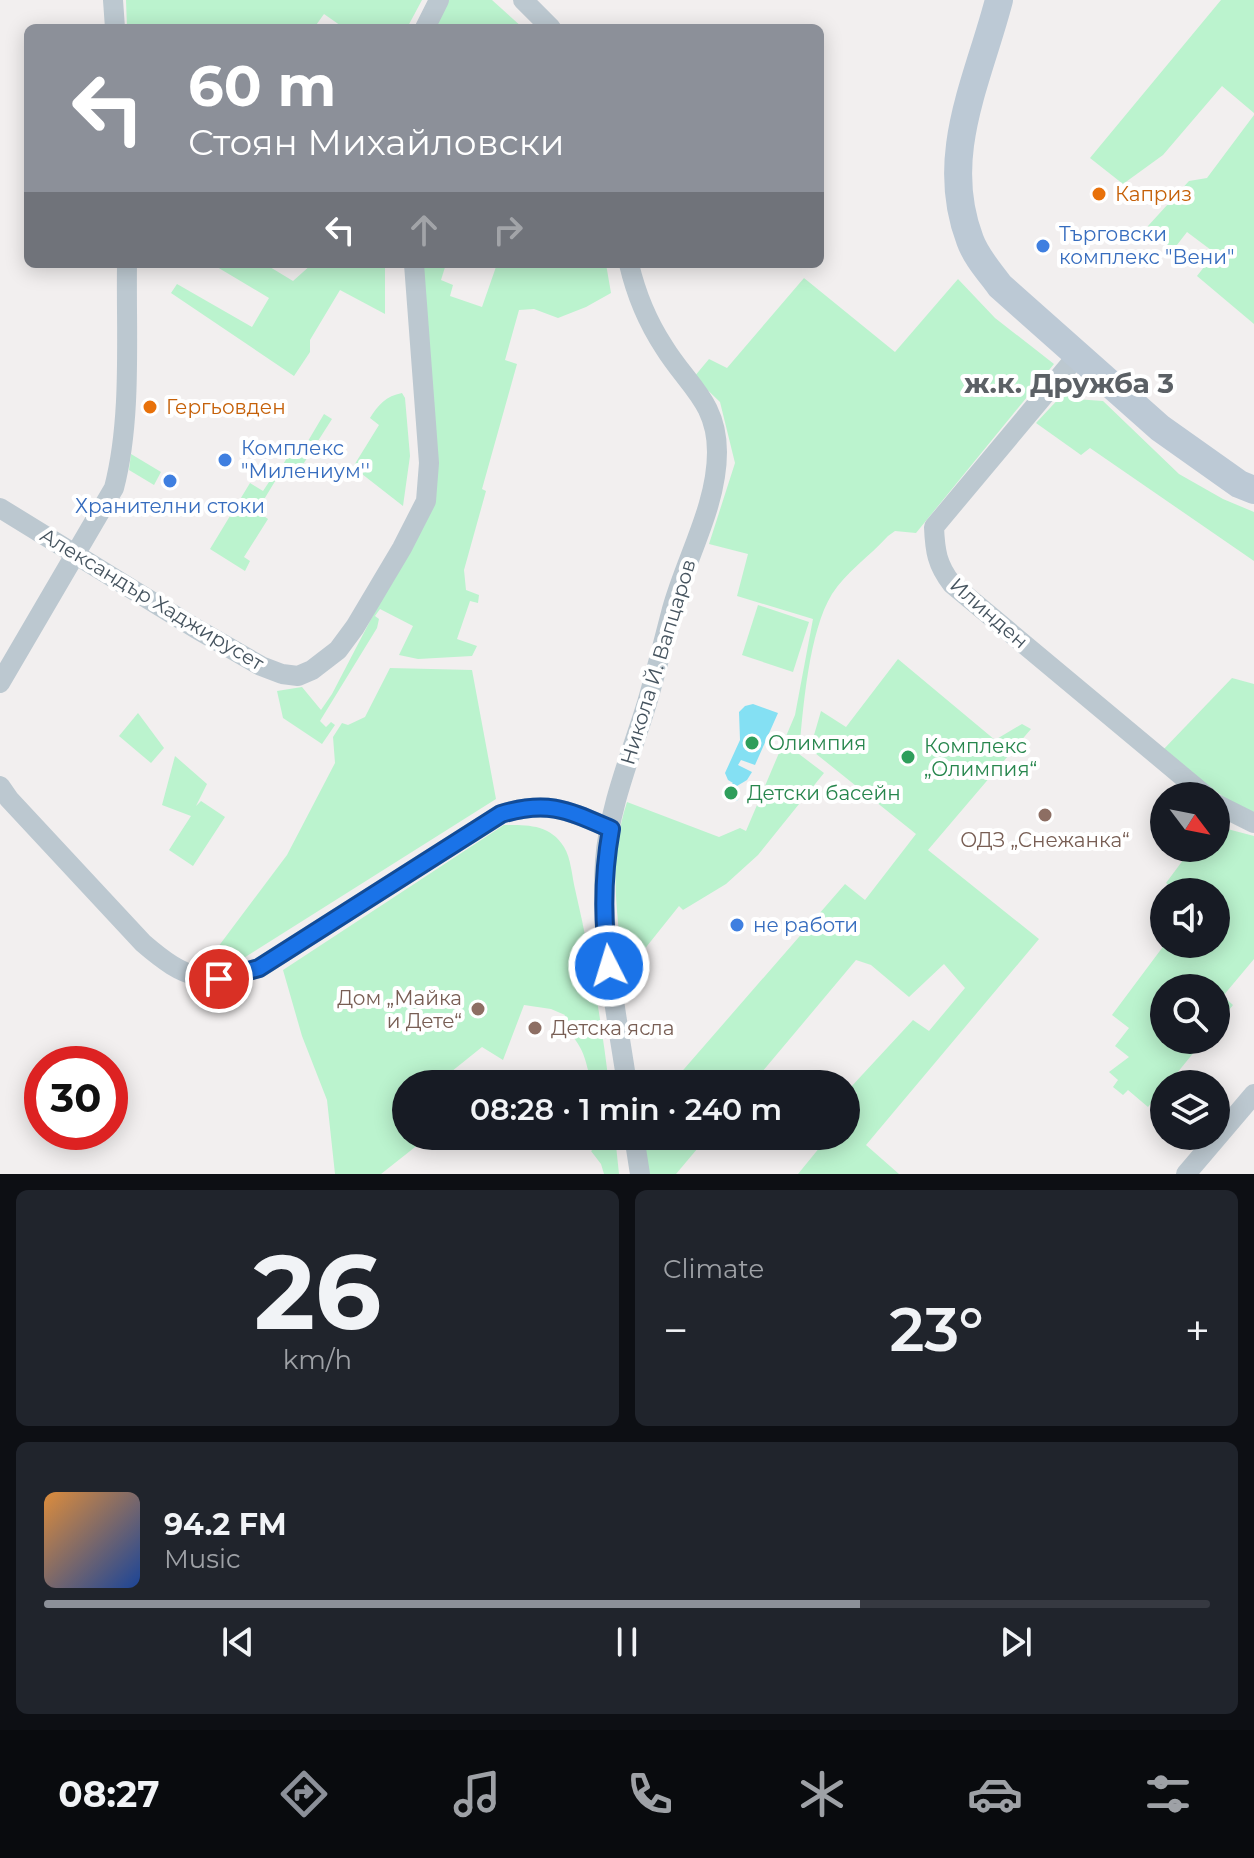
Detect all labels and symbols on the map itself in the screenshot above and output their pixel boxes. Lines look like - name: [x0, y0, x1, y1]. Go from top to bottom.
- place label: Каприз: [1115, 182, 1192, 206]
- marker: Каприз: [1090, 185, 1108, 203]
- place label: Търговски комплекс "Вени": [1059, 222, 1235, 269]
- marker: Търговски комплекс "Вени": [1034, 237, 1052, 255]
- district label: ж.к. Дружба 3: [964, 366, 1174, 400]
- place label: Гергьовден: [166, 395, 286, 419]
- marker: Гергьовден: [141, 398, 159, 416]
- place label: Комплекс "Милениум'': [241, 436, 370, 483]
- marker: Комплекс "Милениум'': [216, 451, 234, 469]
- marker: Хранителни стоки: [161, 472, 179, 490]
- place label: Хранителни стоки: [75, 494, 265, 518]
- street label: Александър Хаджирусет: [36, 523, 269, 676]
- street label: Никола Й. Вапцаров: [615, 556, 701, 768]
- street label: Илинден: [945, 573, 1033, 653]
- place label: Олимпия: [768, 731, 866, 755]
- marker: Олимпия: [743, 734, 761, 752]
- place label: Комплекс „Олимпия“: [924, 734, 1037, 781]
- marker: Комплекс „Олимпия“: [899, 748, 917, 766]
- place label: Детски басейн: [747, 781, 901, 805]
- north arrow: [1150, 782, 1230, 862]
- marker: Детски басейн: [722, 784, 740, 802]
- marker: ОДЗ „Снежанка“: [1036, 806, 1054, 824]
- place label: ОДЗ „Снежанка“: [960, 828, 1130, 852]
- place label: не работи: [753, 913, 858, 937]
- marker: не работи: [728, 916, 746, 934]
- position arrow: [567, 924, 651, 1008]
- pin: [185, 945, 253, 1013]
- place label: Дом „Майка и Дете“: [337, 986, 462, 1033]
- marker: Дом „Майка и Дете“: [469, 1000, 487, 1018]
- place label: Детска ясла: [551, 1016, 674, 1040]
- marker: Детска ясла: [526, 1019, 544, 1037]
- speed limit sign: 30: [24, 1046, 128, 1150]

